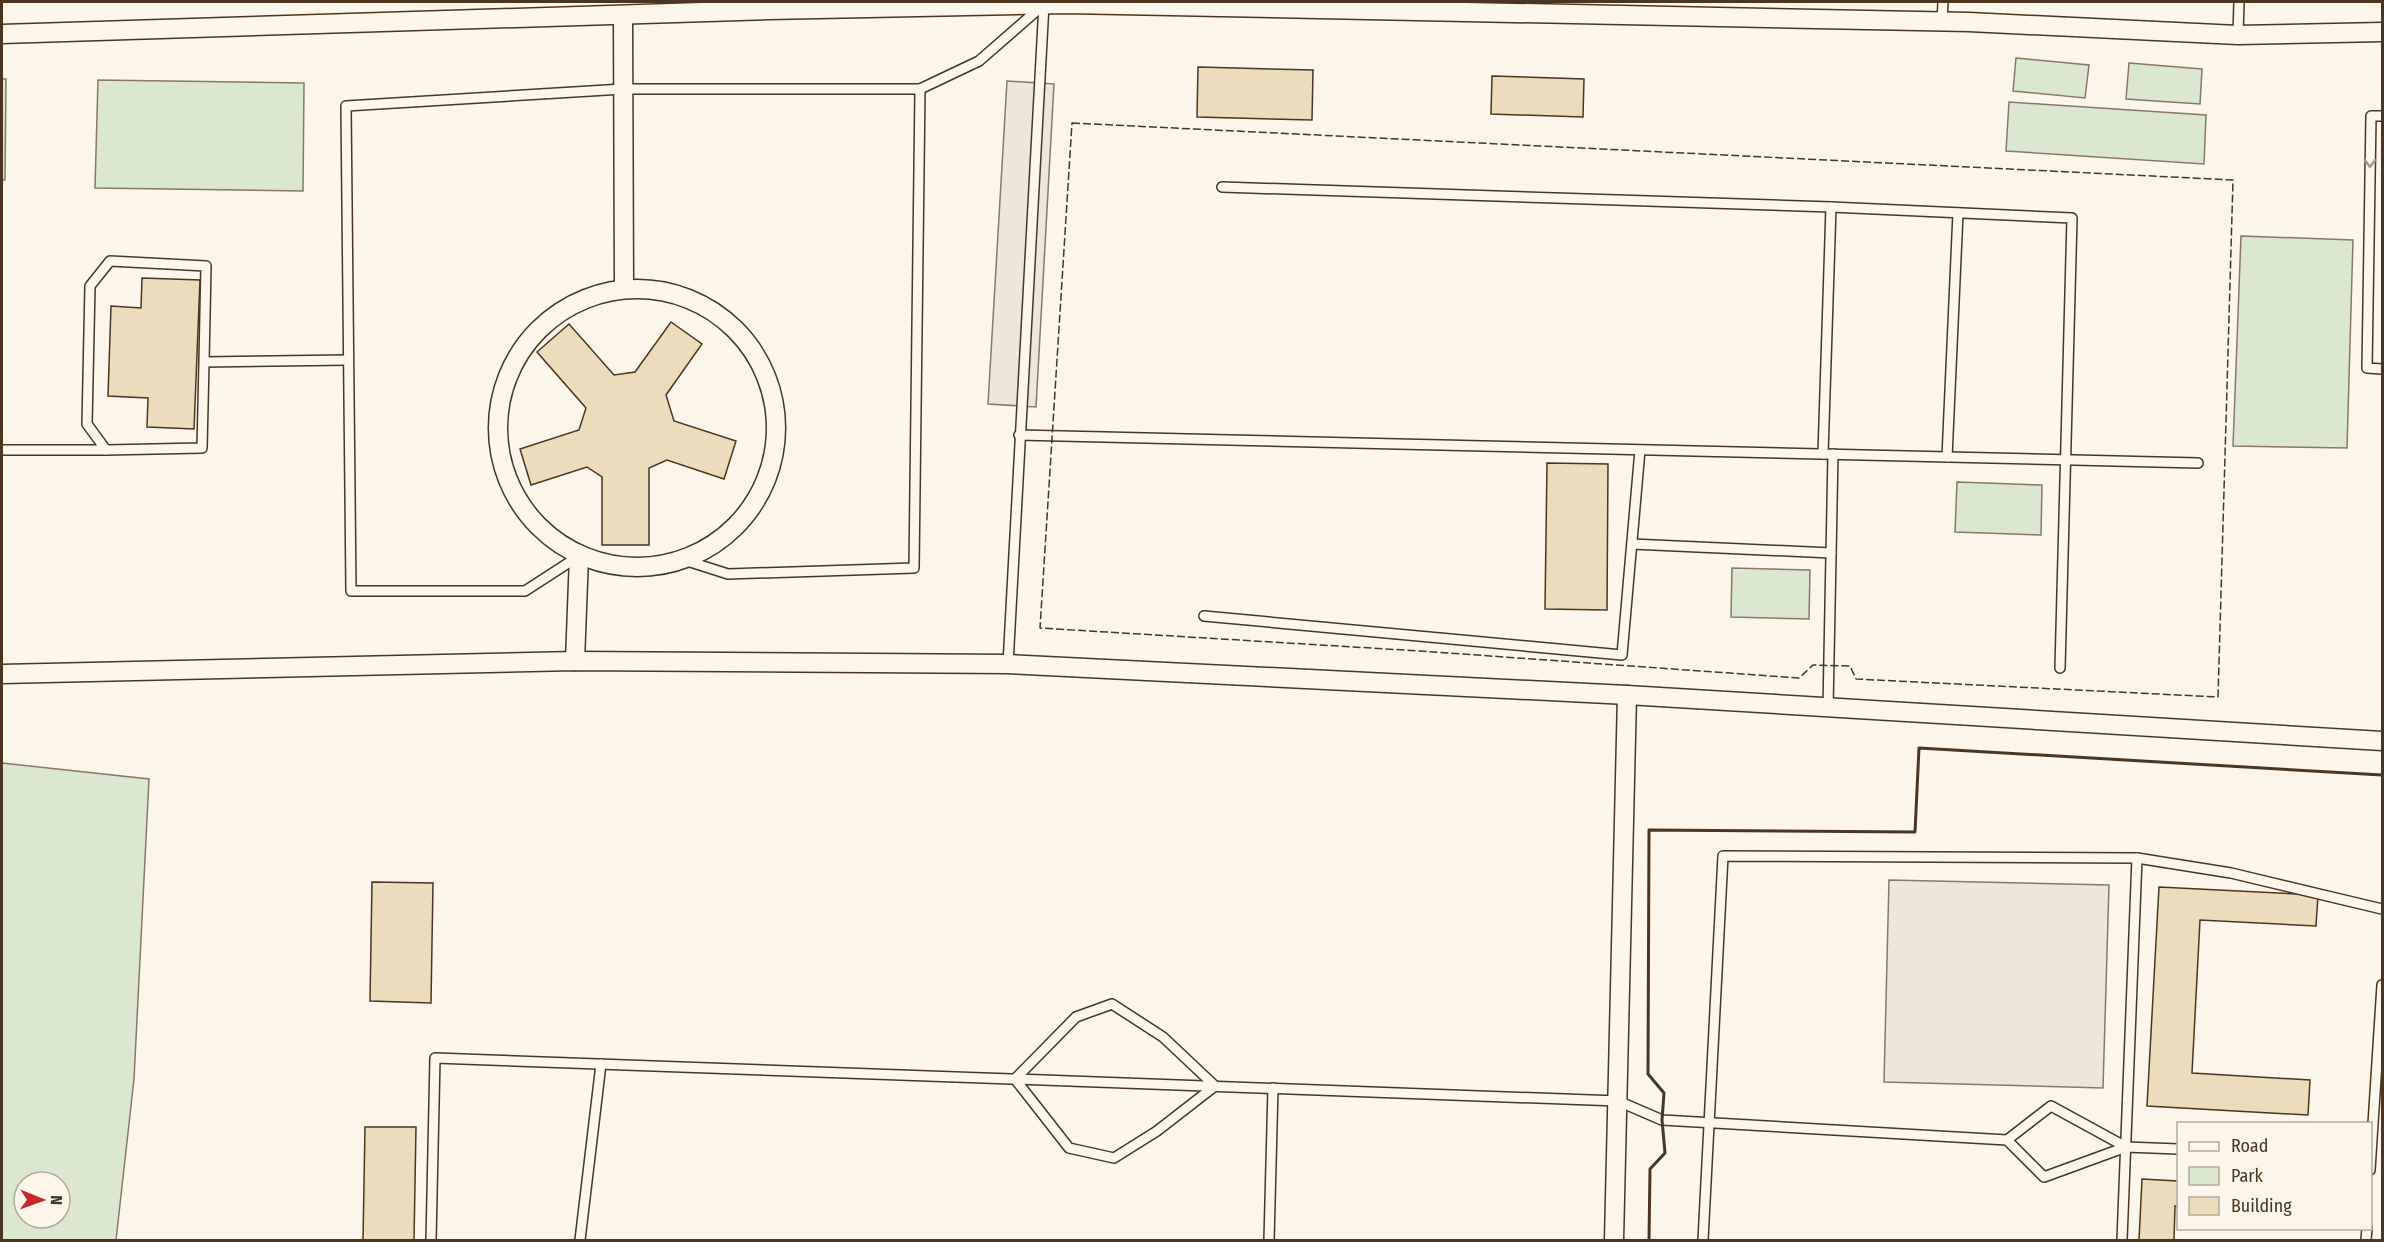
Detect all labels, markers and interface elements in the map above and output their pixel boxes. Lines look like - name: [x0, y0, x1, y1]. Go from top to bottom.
- one-way arrow: [2364, 159, 2376, 168]
- legend: [2177, 1122, 2372, 1230]
- text: Road: [2231, 1135, 2268, 1157]
- text: Park: [2231, 1165, 2264, 1187]
- north arrow: [12, 1170, 72, 1230]
- text: N: [47, 1195, 66, 1205]
- text: Building: [2231, 1195, 2292, 1217]

